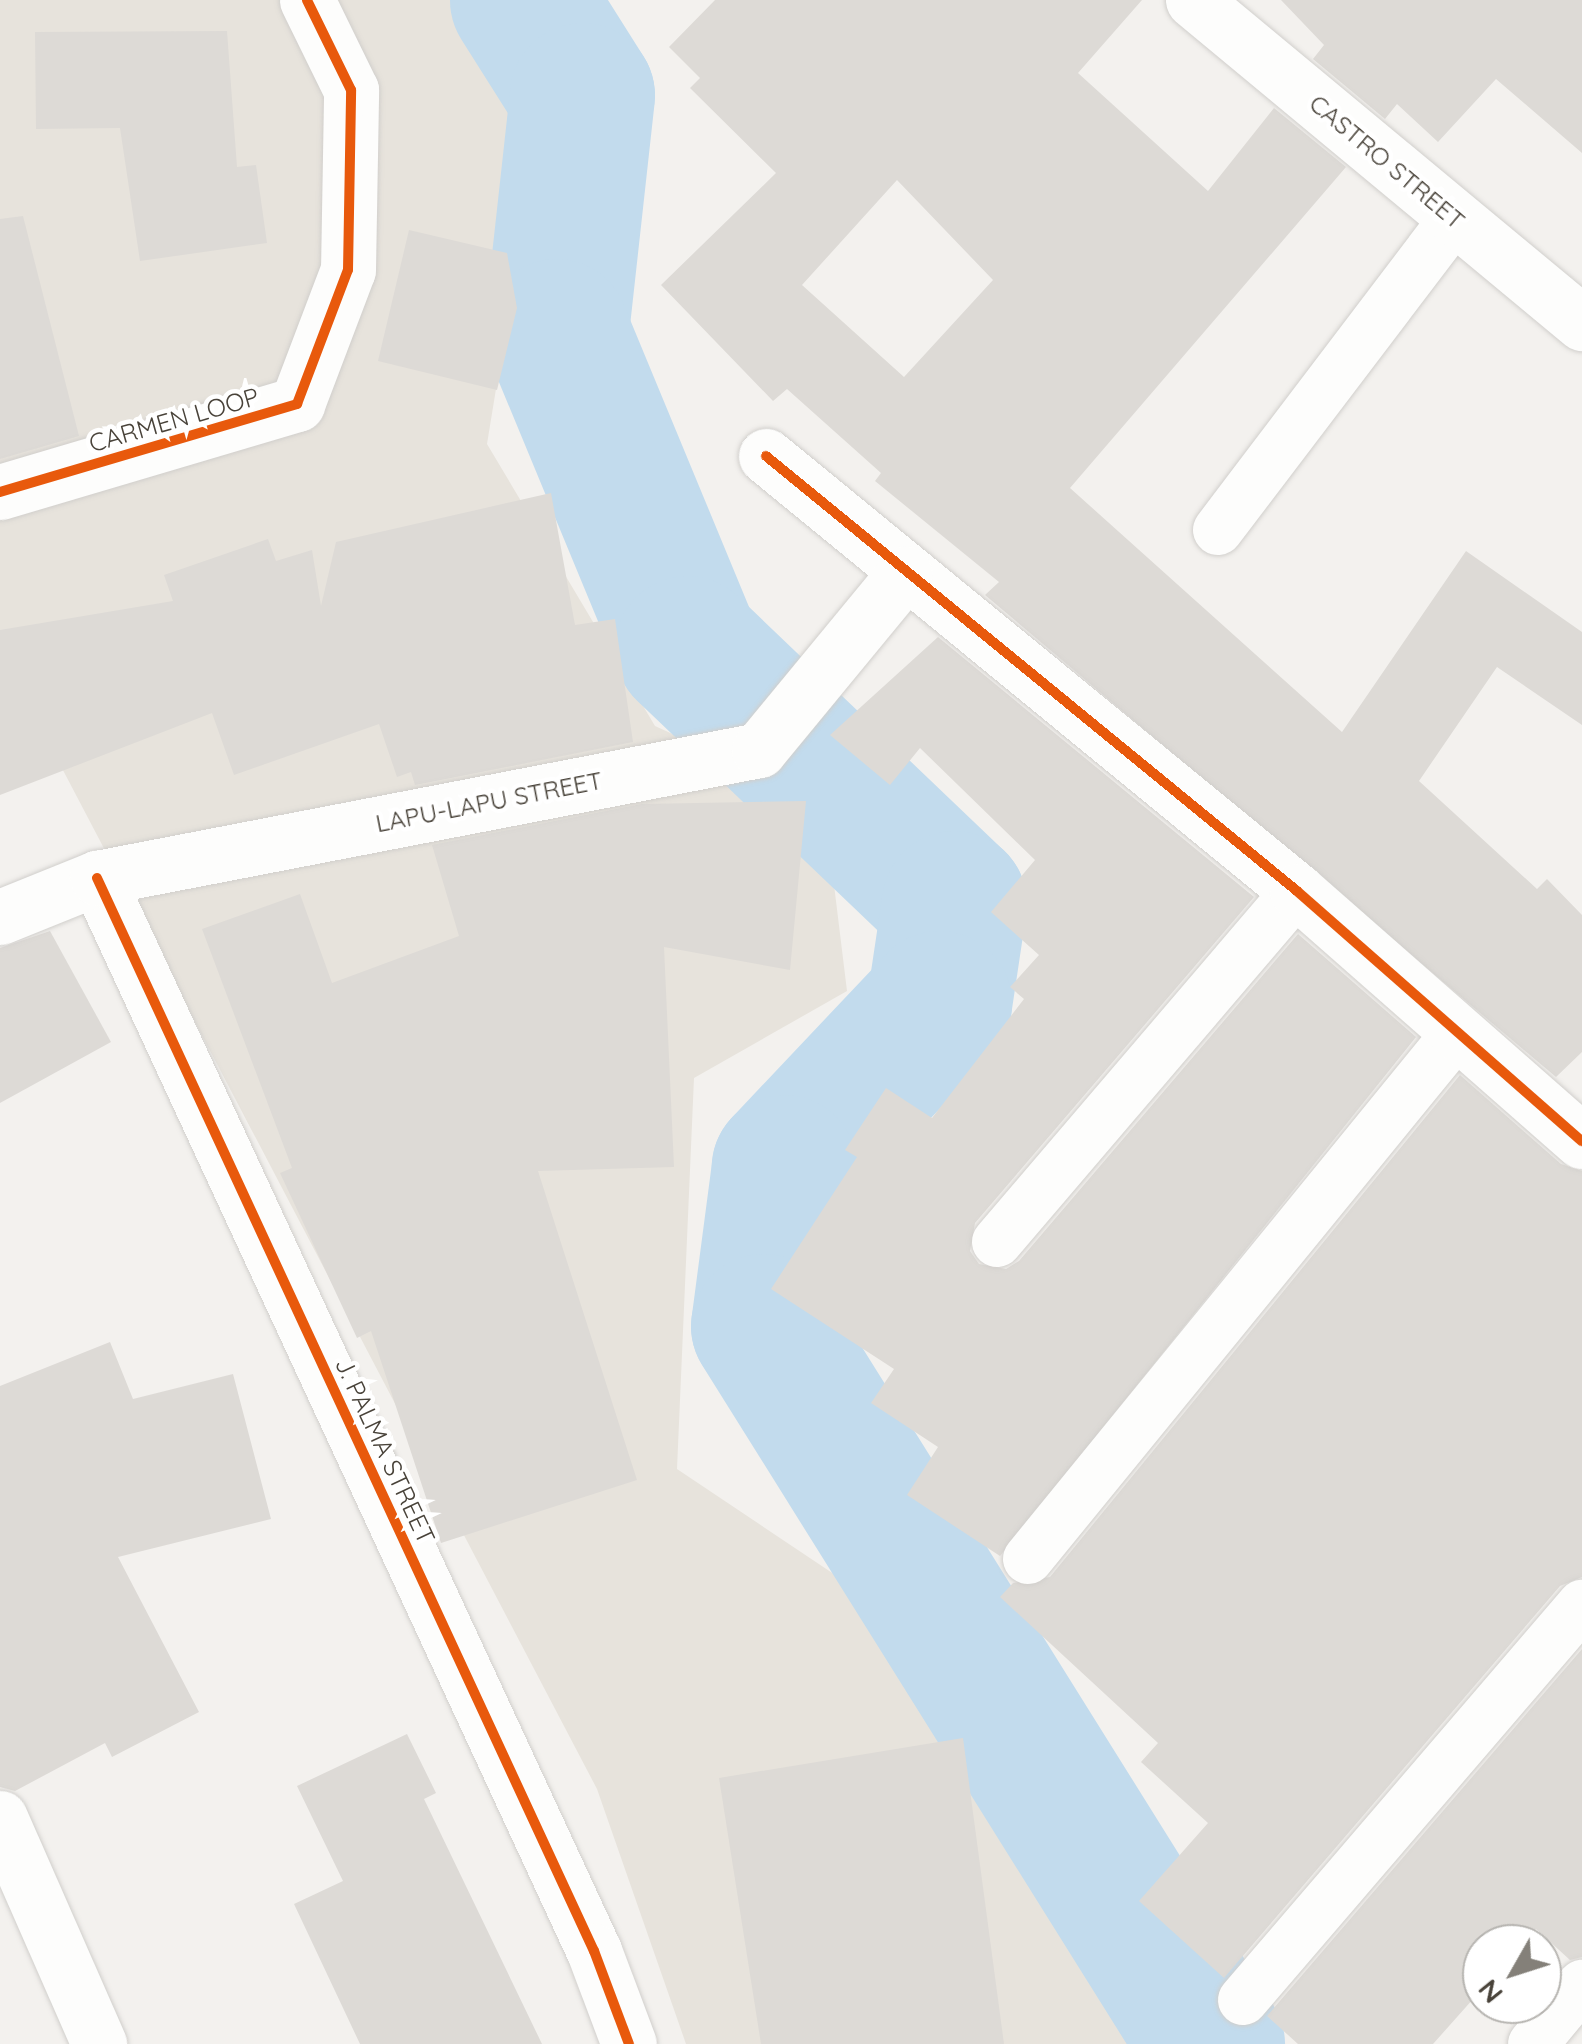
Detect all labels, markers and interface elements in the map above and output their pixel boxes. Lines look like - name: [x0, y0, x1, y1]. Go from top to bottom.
- street label: CASTRO STREET: [1303, 88, 1471, 236]
- street label: CARMEN LOOP: [86, 381, 262, 459]
- street label: LAPU-LAPU STREET: [373, 765, 605, 839]
- street label: J. PALMA STREET: [329, 1353, 441, 1549]
- north arrow: [1462, 1924, 1562, 2024]
- text: N: [1470, 1973, 1510, 2011]

